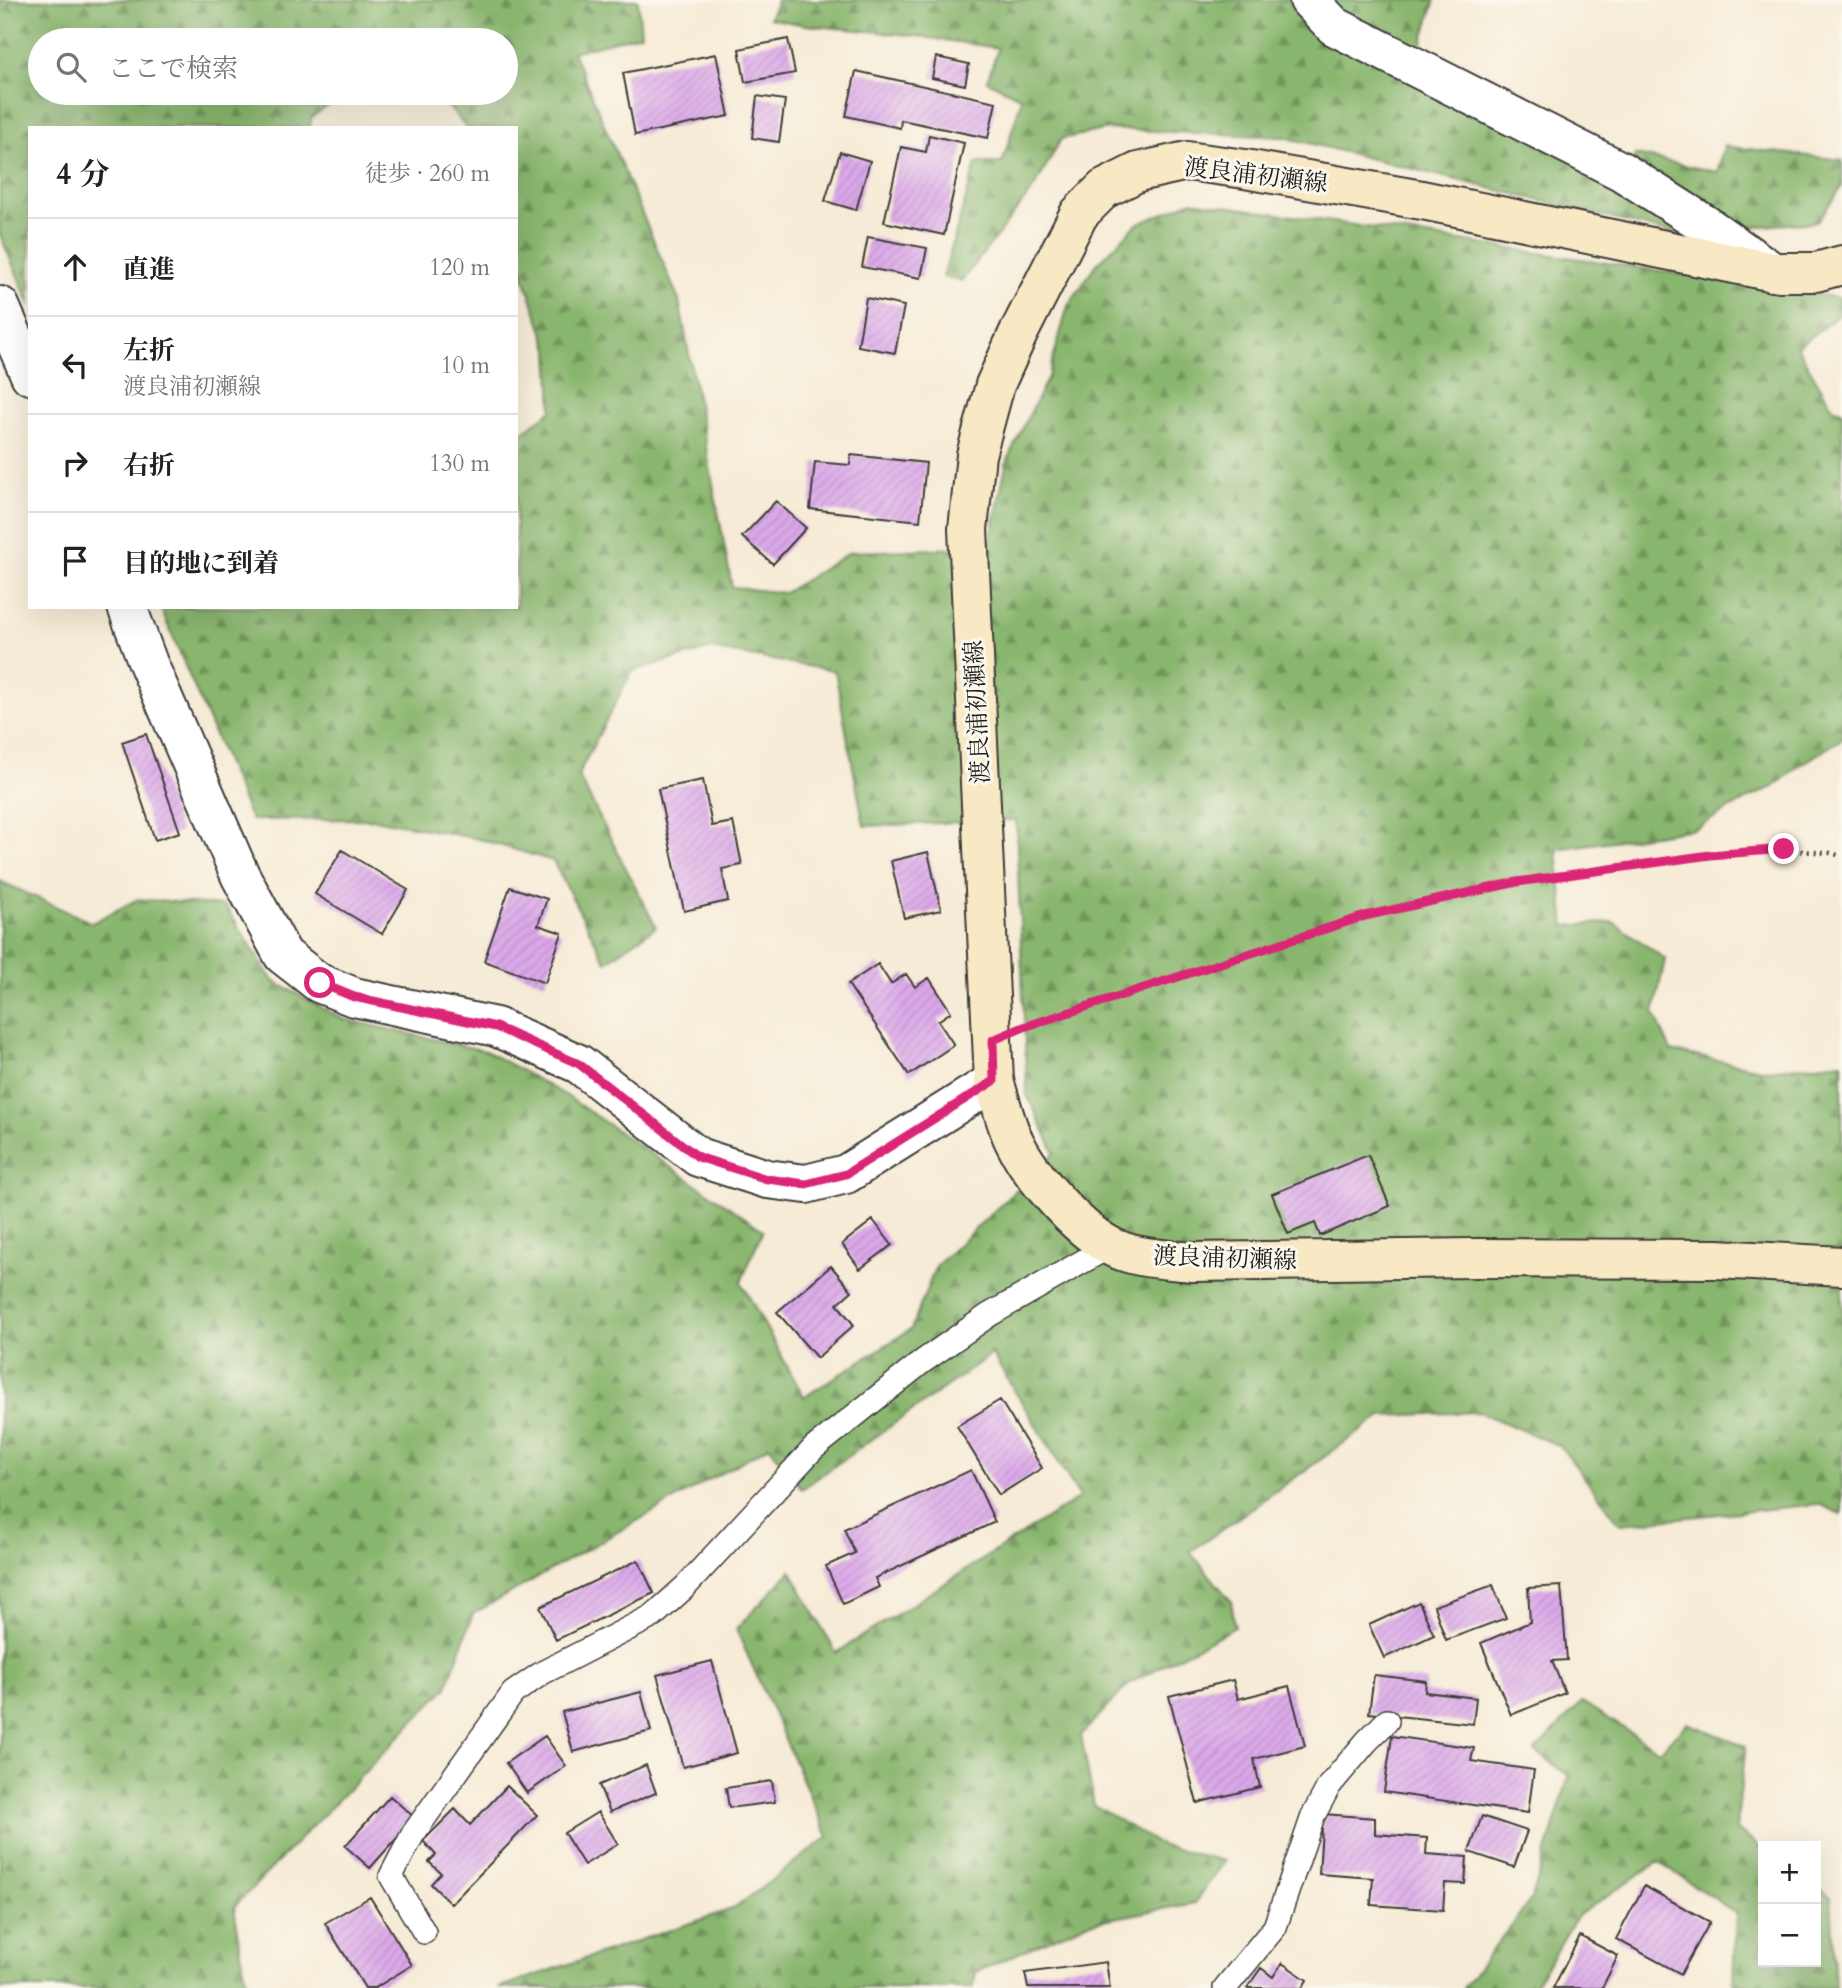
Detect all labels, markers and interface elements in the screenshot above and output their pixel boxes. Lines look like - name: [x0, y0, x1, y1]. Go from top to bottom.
- search box: [28, 28, 518, 105]
- icon: search: [52, 48, 90, 86]
- text: ここで検索: [108, 51, 238, 86]
- street label: 渡良浦初瀬線: [1182, 150, 1329, 201]
- text: 4 分: [56, 154, 109, 195]
- text: 徒歩 · 260 m: [365, 158, 490, 189]
- icon: ahead: [56, 248, 94, 286]
- text: 直進: [123, 252, 175, 287]
- text: 120 m: [429, 252, 490, 283]
- text: 左折: [123, 333, 175, 368]
- icon: left: [56, 346, 94, 384]
- text: 10 m: [441, 350, 490, 381]
- text: 渡良浦初瀬線: [123, 371, 261, 402]
- icon: right: [56, 444, 94, 482]
- text: 右折: [123, 448, 175, 483]
- text: 130 m: [429, 448, 490, 479]
- icon: arrive: [56, 542, 94, 580]
- text: 目的地に到着: [123, 546, 279, 581]
- street label: 渡良浦初瀬線: [957, 639, 998, 785]
- route end: [1768, 833, 1799, 864]
- route start: [304, 967, 335, 998]
- street label: 渡良浦初瀬線: [1152, 1239, 1298, 1278]
- map controls: [1758, 1841, 1821, 1967]
- button: +: [1758, 1841, 1821, 1904]
- button: −: [1758, 1904, 1821, 1967]

